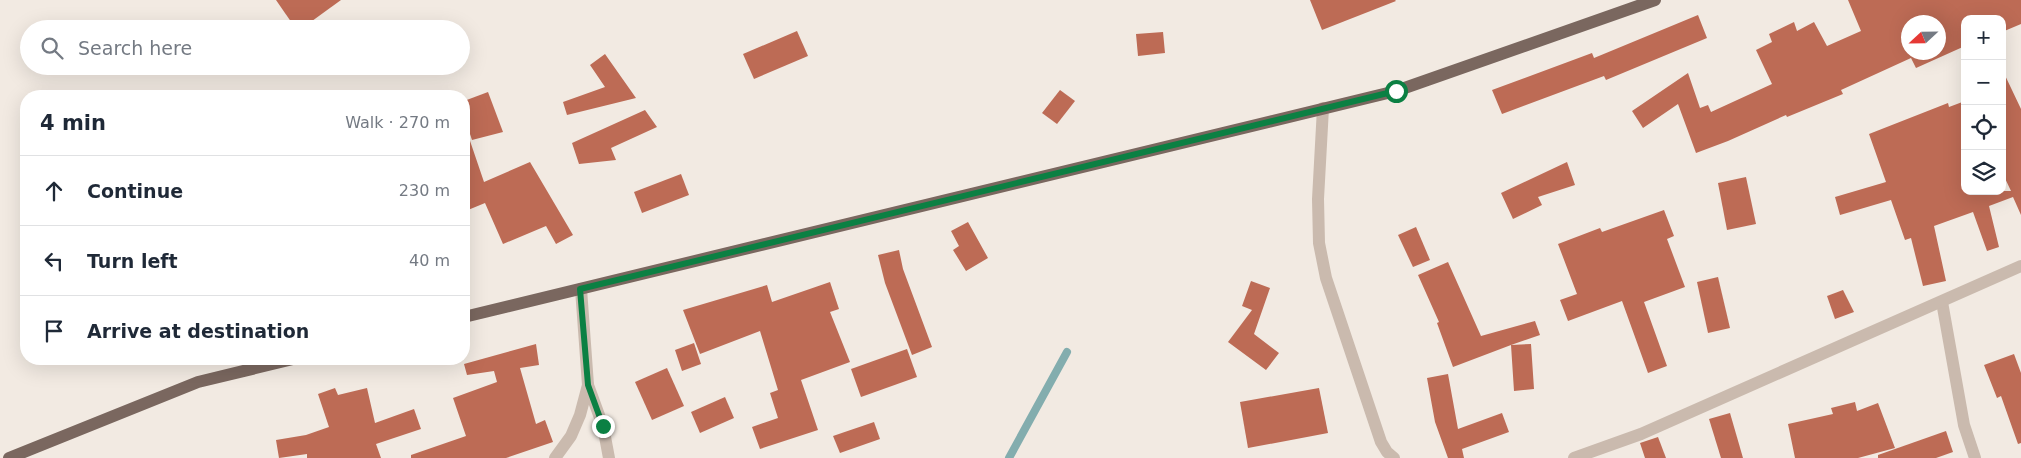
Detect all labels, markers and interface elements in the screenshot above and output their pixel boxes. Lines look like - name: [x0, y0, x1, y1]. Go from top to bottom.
- north arrow: [1901, 15, 1946, 60]
- map controls: [1961, 15, 2006, 195]
- button: +: [1961, 15, 2006, 60]
- search box: [20, 20, 470, 75]
- icon: search: [38, 34, 66, 62]
- text: Search here: [78, 37, 192, 59]
- button: −: [1961, 60, 2006, 105]
- route start: [1385, 80, 1408, 103]
- button: locate: [1961, 105, 2006, 150]
- text: 4 min: [40, 111, 106, 135]
- text: Walk · 270 m: [345, 113, 450, 132]
- button: layers: [1961, 150, 2006, 195]
- icon: ahead: [40, 177, 68, 205]
- text: Continue: [87, 180, 183, 202]
- text: 230 m: [399, 181, 450, 200]
- icon: left: [40, 247, 68, 275]
- text: Turn left: [87, 250, 178, 272]
- text: 40 m: [409, 251, 450, 270]
- icon: arrive: [40, 317, 68, 345]
- text: Arrive at destination: [87, 320, 309, 342]
- route end: [592, 415, 615, 438]

